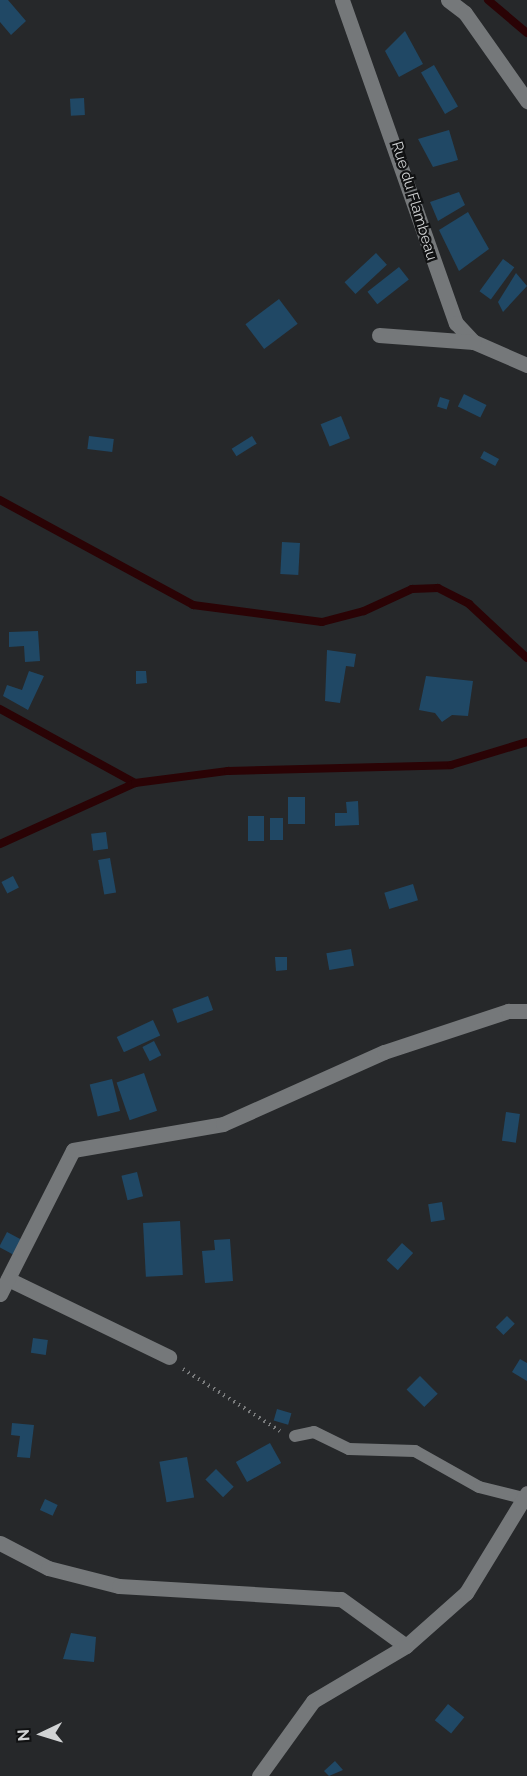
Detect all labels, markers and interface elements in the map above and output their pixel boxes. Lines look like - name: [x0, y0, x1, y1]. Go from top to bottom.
- street label: Rue du Flambeau: [387, 139, 441, 263]
- north arrow: [12, 1704, 72, 1764]
- text: N: [14, 1729, 33, 1742]

